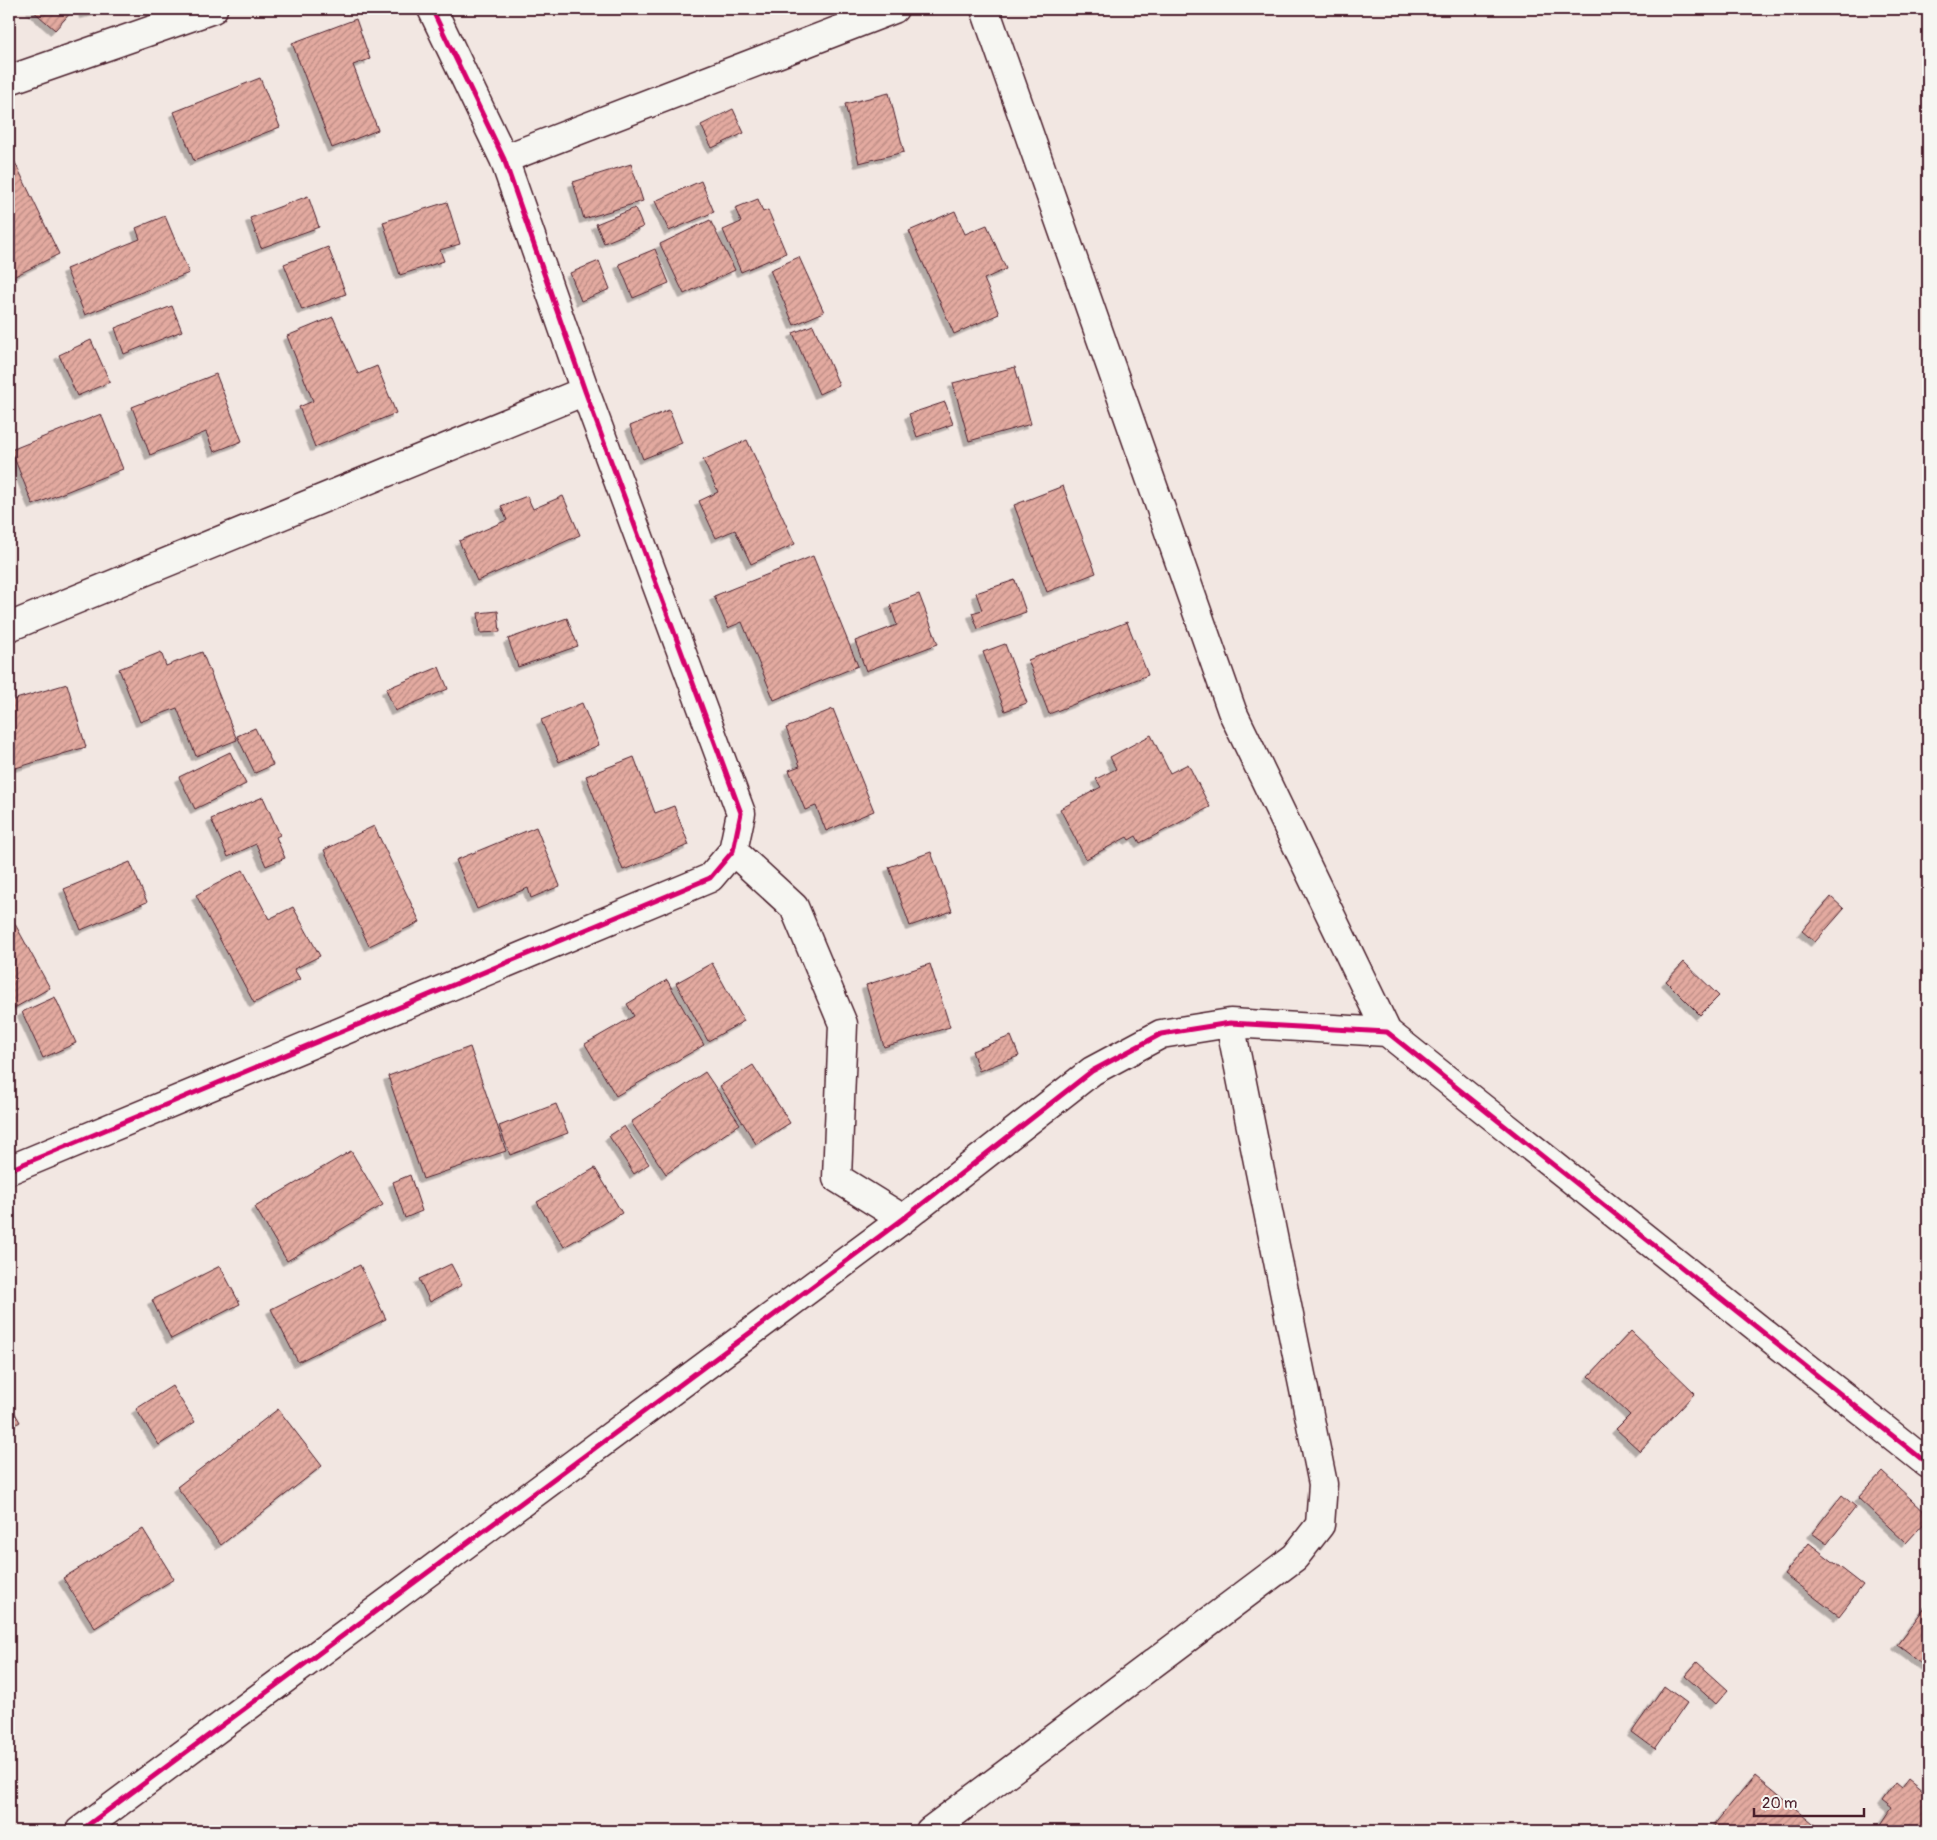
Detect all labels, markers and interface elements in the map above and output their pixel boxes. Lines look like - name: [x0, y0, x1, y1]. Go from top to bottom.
- scale bar: [1754, 1785, 1864, 1817]
- text: 20 m: [1762, 1794, 1797, 1813]

